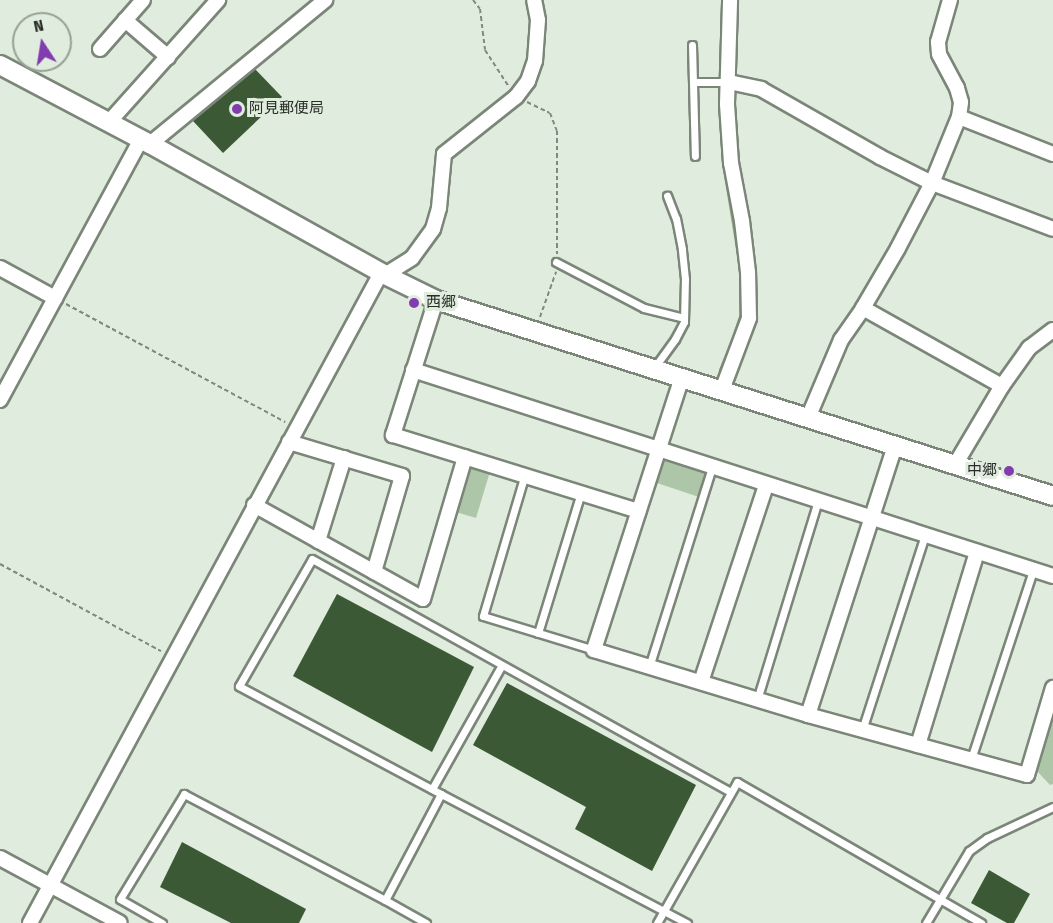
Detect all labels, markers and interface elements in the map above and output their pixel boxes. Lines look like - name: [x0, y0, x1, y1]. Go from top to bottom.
- north arrow: [12, 12, 72, 72]
- text: N: [32, 16, 45, 36]
- place label: 阿見郵便局: [249, 100, 324, 118]
- marker: 阿見郵便局: [230, 102, 244, 116]
- place label: 西郷: [426, 294, 456, 312]
- marker: 西郷: [407, 296, 421, 310]
- place label: 中郷: [967, 462, 997, 480]
- marker: 中郷: [1002, 464, 1016, 478]

